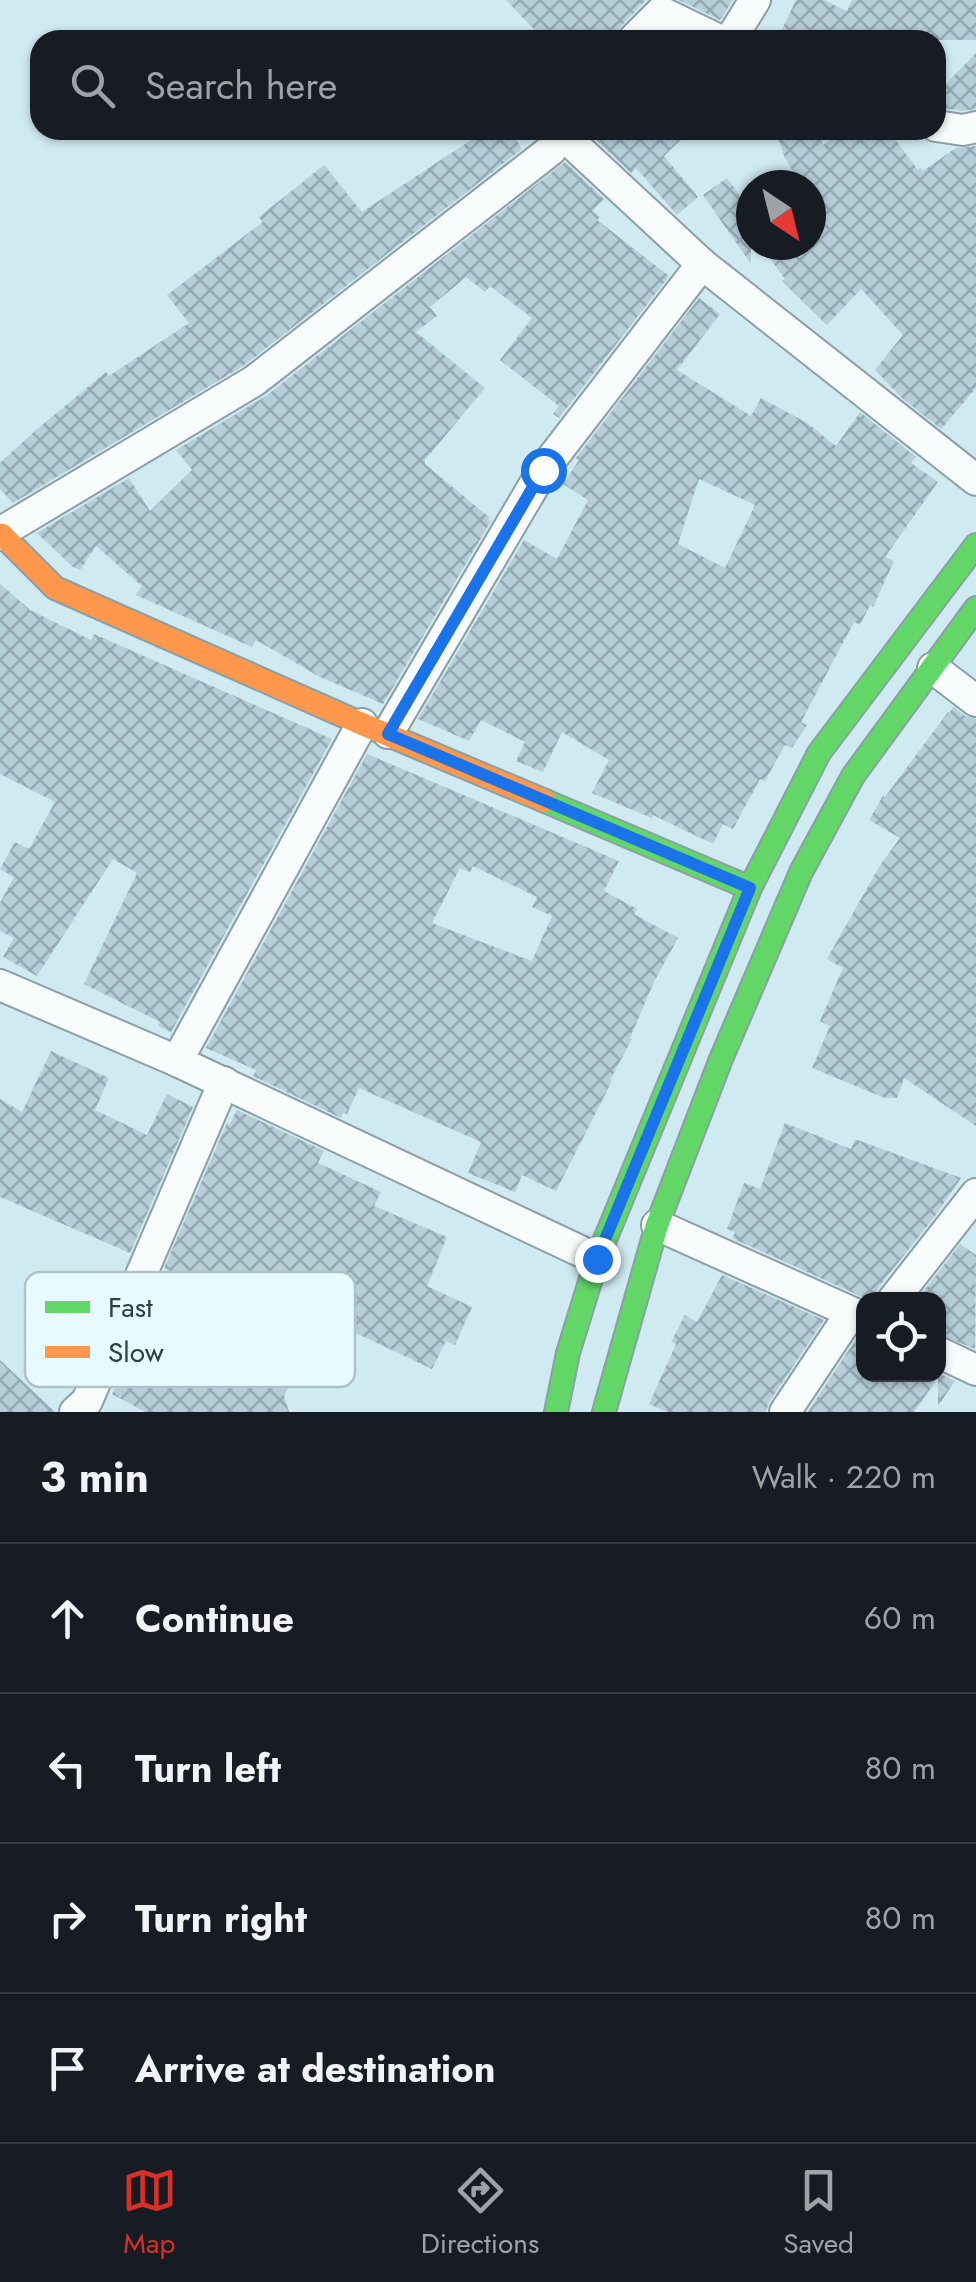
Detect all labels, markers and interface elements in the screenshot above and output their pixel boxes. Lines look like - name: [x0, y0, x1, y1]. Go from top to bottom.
- search box: [30, 30, 946, 140]
- icon: search: [65, 58, 120, 113]
- text: Search here: [145, 58, 337, 113]
- north arrow: [736, 170, 826, 260]
- route start: [521, 448, 567, 494]
- route end: [575, 1237, 621, 1283]
- legend: [25, 1272, 355, 1387]
- text: Fast: [108, 1287, 153, 1328]
- map controls: [856, 1292, 946, 1382]
- button: locate: [856, 1292, 946, 1382]
- text: Slow: [108, 1332, 164, 1373]
- text: 3 min: [40, 1447, 149, 1508]
- text: Walk · 220 m: [752, 1454, 936, 1500]
- icon: ahead: [40, 1591, 95, 1646]
- text: Continue: [135, 1591, 294, 1646]
- text: 60 m: [864, 1595, 936, 1641]
- icon: left: [40, 1741, 95, 1796]
- text: Turn left: [135, 1741, 281, 1796]
- text: 80 m: [865, 1745, 936, 1791]
- icon: right: [40, 1891, 95, 1946]
- text: Turn right: [135, 1891, 307, 1946]
- text: 80 m: [865, 1895, 936, 1941]
- icon: arrive: [40, 2041, 95, 2096]
- text: Arrive at destination: [135, 2041, 496, 2096]
- tab: Map: [122, 2163, 177, 2264]
- tab: Directions: [421, 2163, 539, 2264]
- tab: Saved: [783, 2163, 854, 2264]

